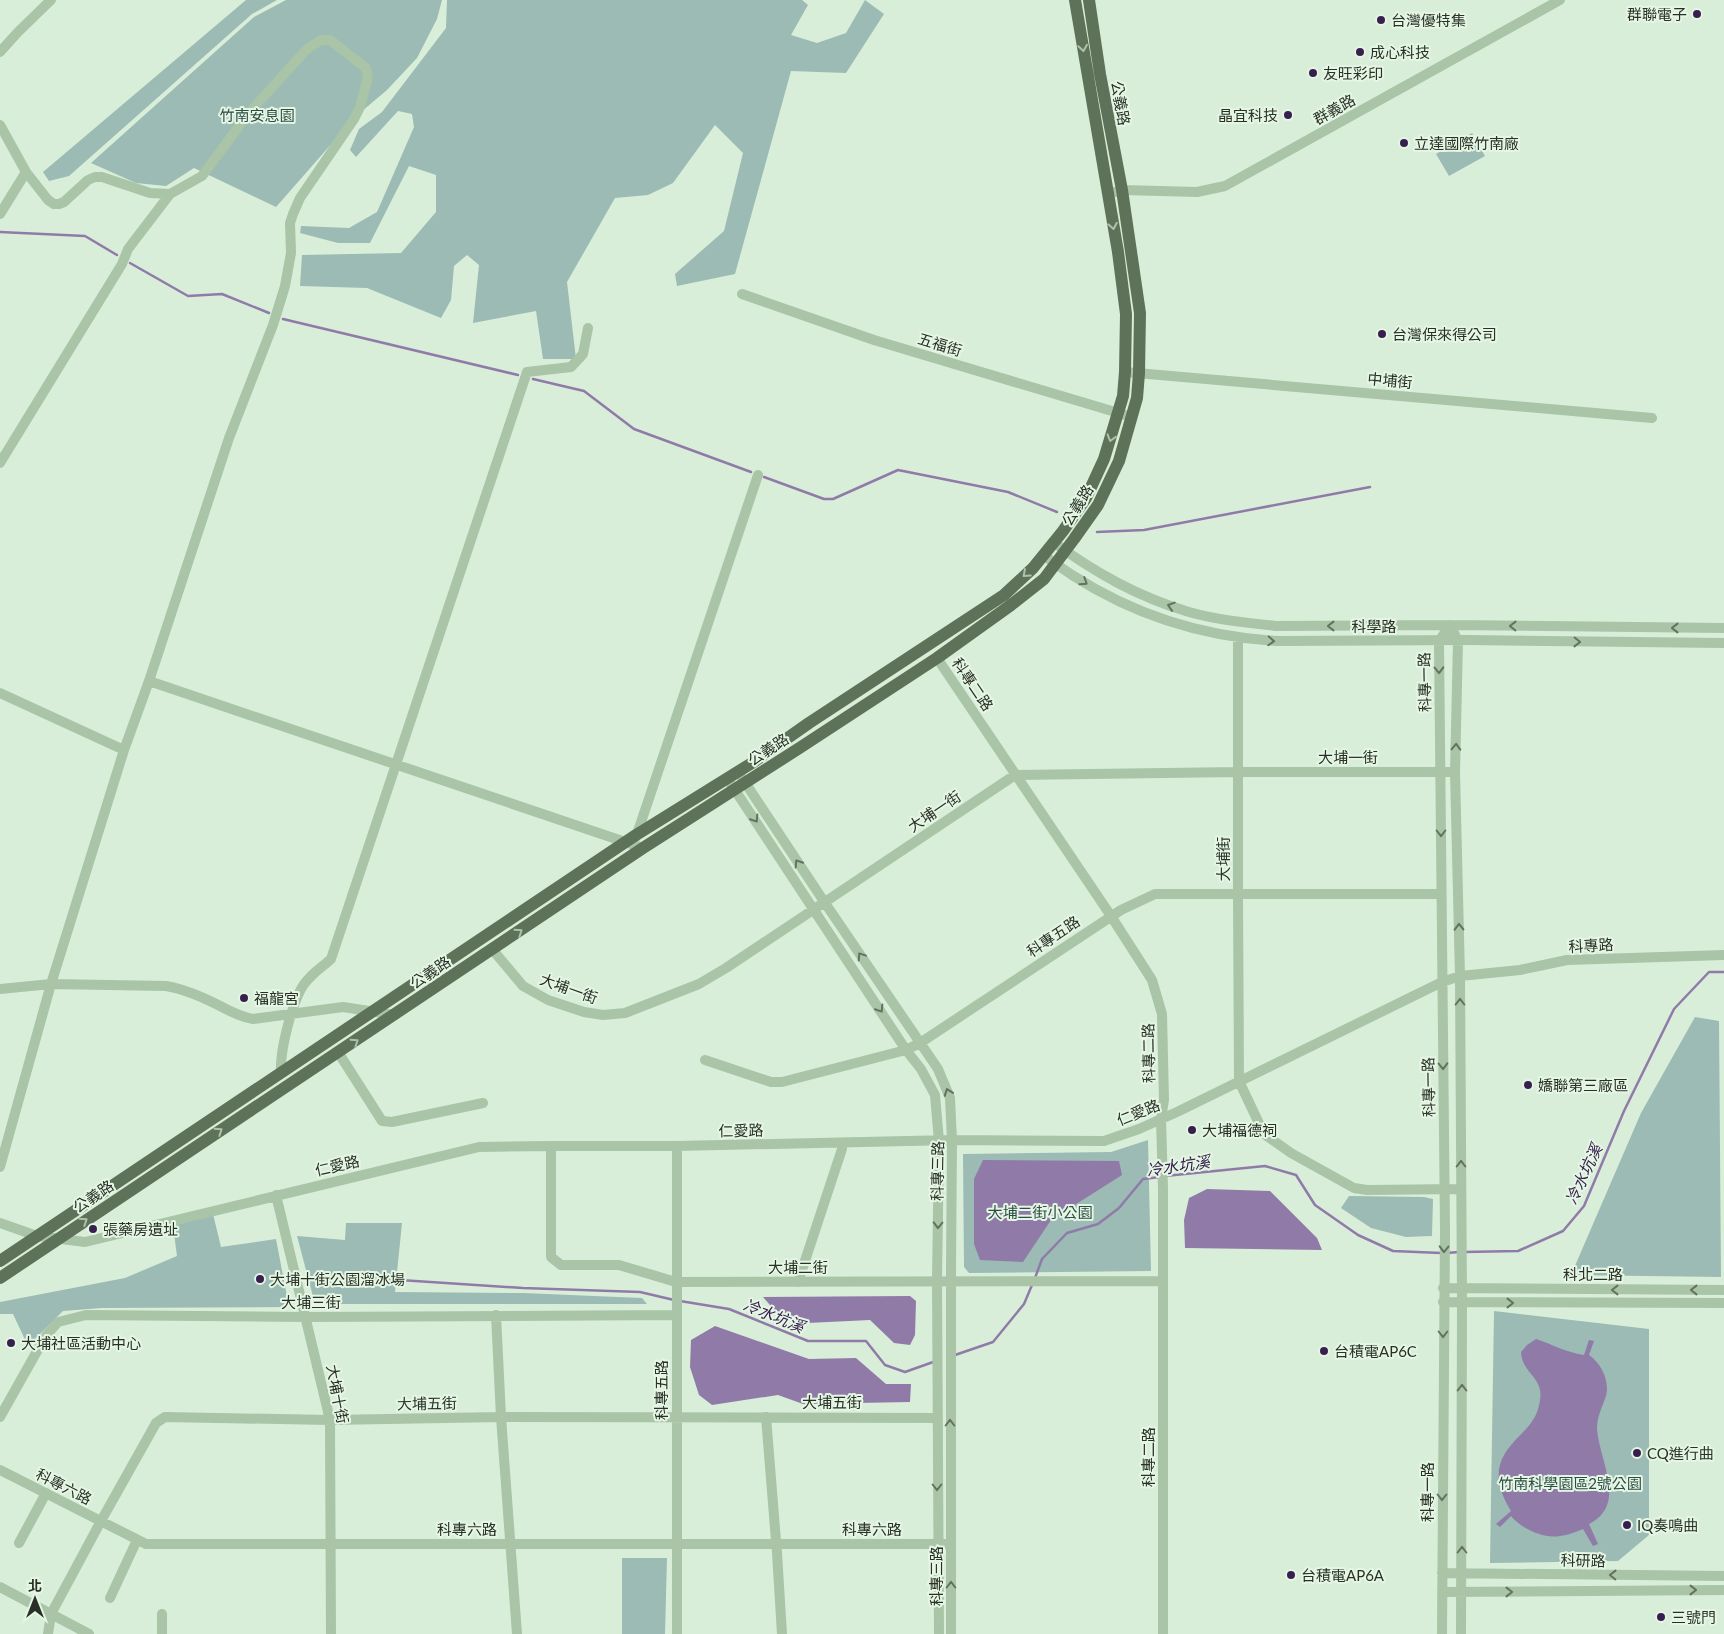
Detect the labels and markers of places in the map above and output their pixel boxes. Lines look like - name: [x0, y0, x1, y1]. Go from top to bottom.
- place label: 群聯電子: [1627, 5, 1687, 23]
- marker: 群聯電子: [1691, 8, 1703, 20]
- place label: 台灣優特集: [1391, 11, 1466, 29]
- marker: 台灣優特集: [1375, 14, 1387, 26]
- place label: 成心科技: [1370, 43, 1430, 61]
- marker: 成心科技: [1354, 46, 1366, 58]
- place label: 友旺彩印: [1323, 64, 1383, 82]
- marker: 友旺彩印: [1307, 67, 1319, 79]
- place label: 晶宜科技: [1218, 106, 1278, 124]
- marker: 晶宜科技: [1282, 109, 1294, 121]
- place label: 立達國際竹南廠: [1414, 134, 1519, 152]
- marker: 立達國際竹南廠: [1398, 137, 1410, 149]
- place label: 台灣保來得公司: [1392, 325, 1497, 343]
- marker: 台灣保來得公司: [1376, 328, 1388, 340]
- place label: 福龍宮: [254, 989, 299, 1007]
- marker: 福龍宮: [238, 992, 250, 1004]
- place label: 嬌聯第三廠區: [1538, 1076, 1628, 1094]
- marker: 嬌聯第三廠區: [1522, 1079, 1534, 1091]
- place label: 大埔福德祠: [1202, 1121, 1277, 1139]
- marker: 大埔福德祠: [1186, 1124, 1198, 1136]
- place label: 張藥房遺址: [103, 1220, 178, 1238]
- marker: 張藥房遺址: [87, 1223, 99, 1235]
- place label: 大埔十街公園溜冰場: [270, 1270, 405, 1288]
- marker: 大埔十街公園溜冰場: [254, 1273, 266, 1285]
- place label: 大埔社區活動中心: [21, 1334, 141, 1352]
- marker: 大埔社區活動中心: [5, 1337, 17, 1349]
- place label: 台積電AP6C: [1334, 1342, 1417, 1360]
- marker: 台積電AP6C: [1318, 1345, 1330, 1357]
- place label: CQ進行曲: [1647, 1444, 1714, 1462]
- marker: CQ進行曲: [1631, 1447, 1643, 1459]
- place label: IQ奏鳴曲: [1637, 1516, 1698, 1534]
- marker: IQ奏鳴曲: [1621, 1519, 1633, 1531]
- place label: 台積電AP6A: [1301, 1566, 1385, 1584]
- marker: 台積電AP6A: [1285, 1569, 1297, 1581]
- place label: 三號門: [1671, 1608, 1716, 1626]
- marker: 三號門: [1655, 1611, 1667, 1623]

